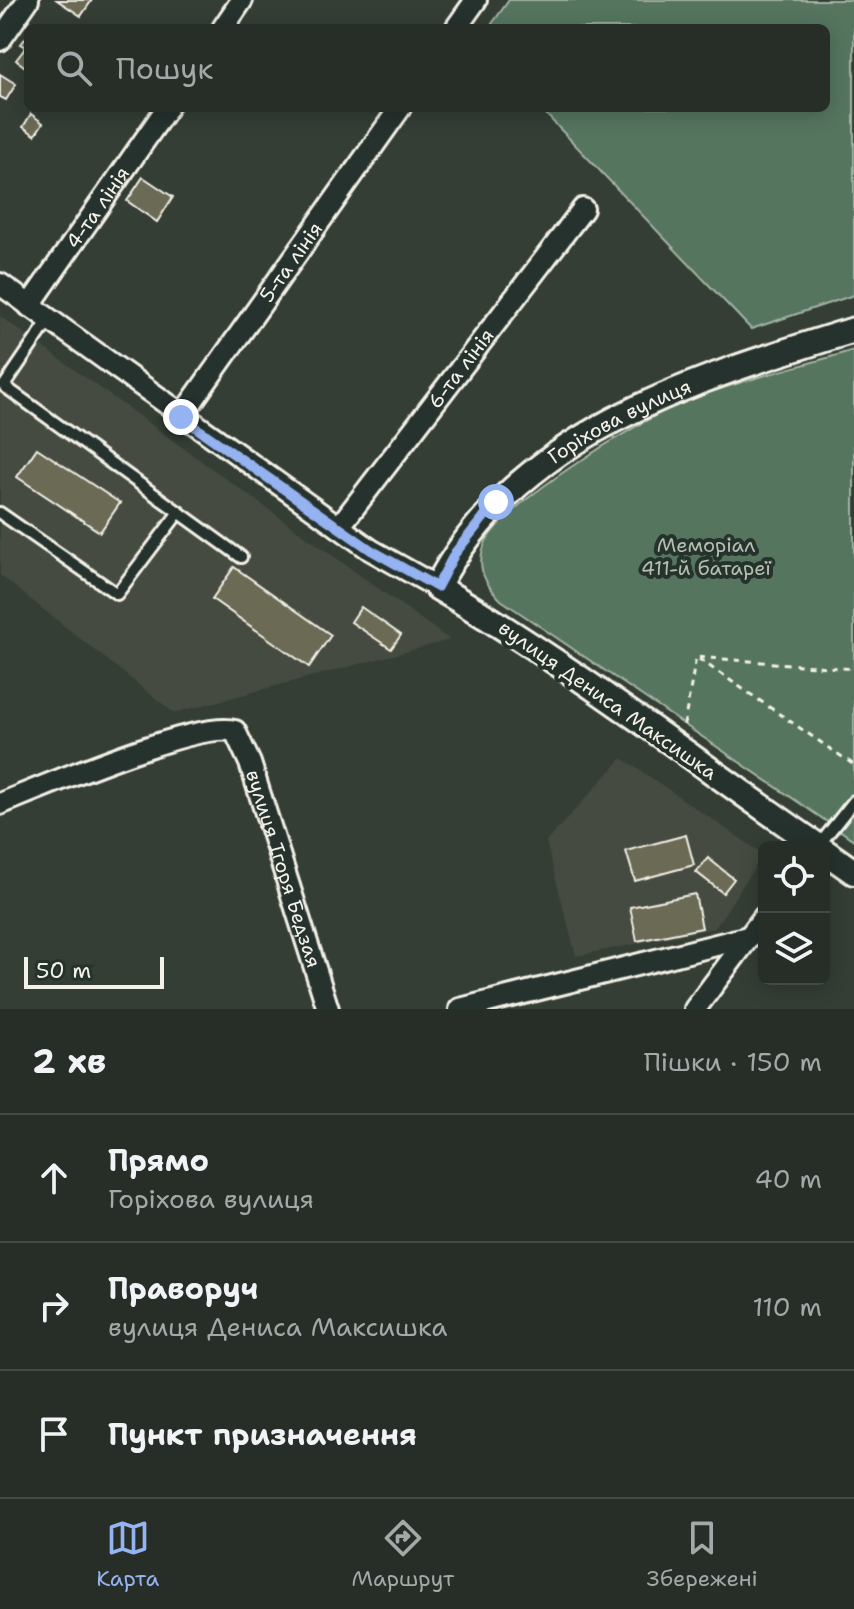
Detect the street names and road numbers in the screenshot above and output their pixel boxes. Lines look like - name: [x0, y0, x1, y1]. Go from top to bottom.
- street label: 4-та лінія: [60, 161, 135, 254]
- street label: 5-та лінія: [253, 217, 328, 307]
- street label: 6-та лінія: [422, 323, 500, 414]
- street label: Горіхова вулиця: [543, 373, 695, 470]
- street label: вулиця Дениса Максишка: [494, 614, 723, 786]
- street label: вулиця Ігоря Бедзая: [240, 767, 327, 971]

